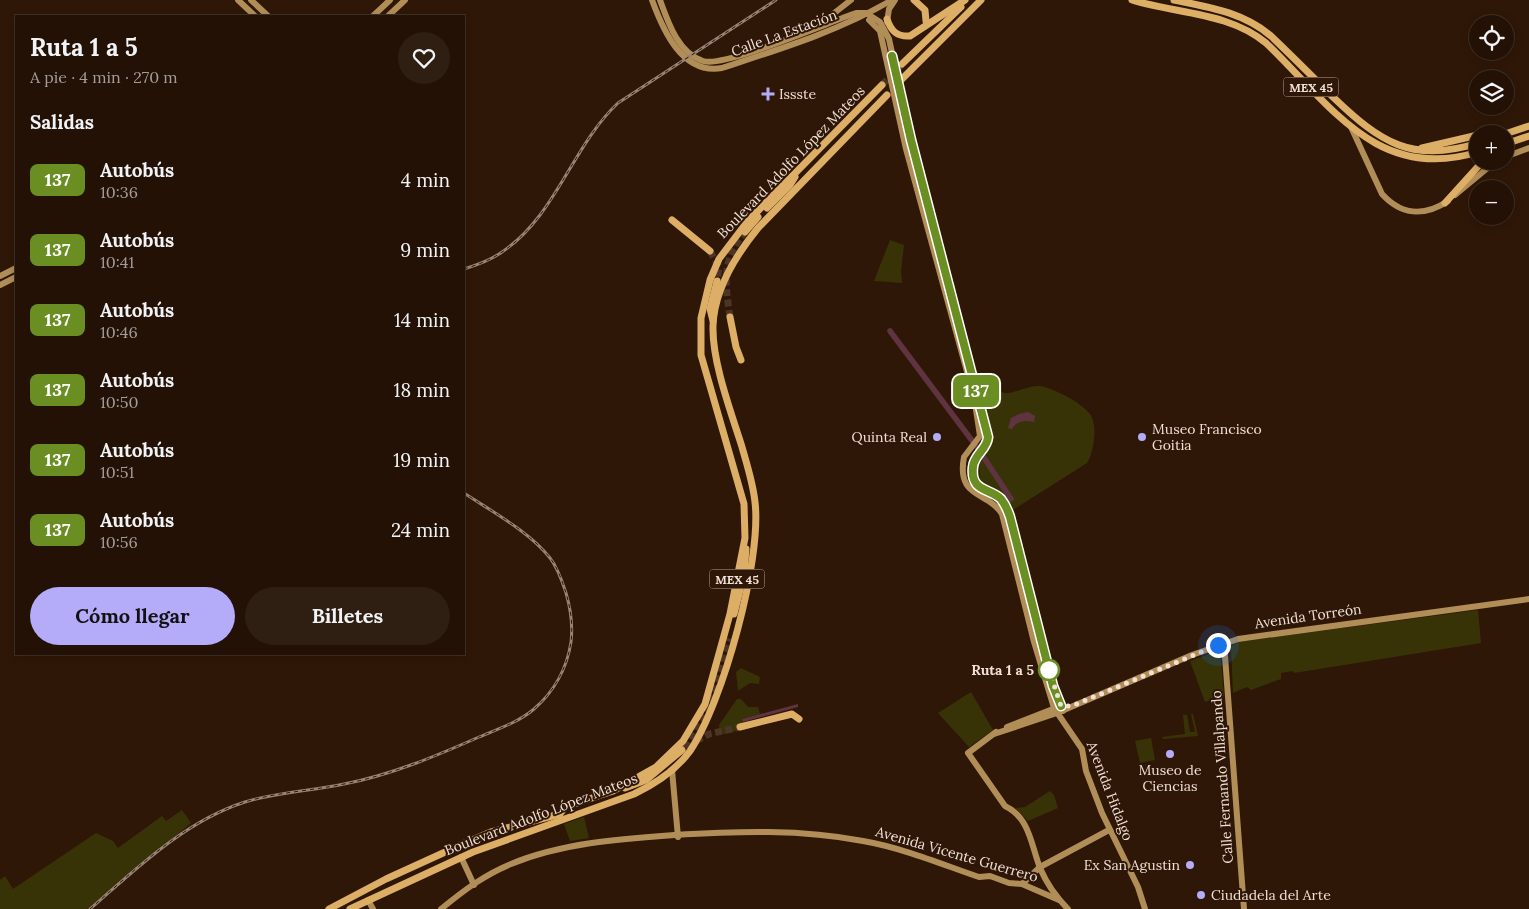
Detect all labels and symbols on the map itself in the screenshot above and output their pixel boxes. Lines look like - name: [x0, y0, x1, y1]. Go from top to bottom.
- street label: Calle La Estación: [729, 5, 840, 60]
- road number: MEX 45: [1284, 77, 1338, 96]
- street label: Boulevard Adolfo López Mateos: [713, 82, 869, 242]
- place label: Issste: [779, 85, 816, 103]
- marker: Issste: [761, 87, 775, 101]
- line badge: 137: [947, 375, 1005, 407]
- place label: Museo Francisco Goitia: [1152, 420, 1262, 454]
- place label: Quinta Real: [852, 428, 927, 446]
- marker: Quinta Real: [931, 431, 943, 443]
- marker: Museo Francisco Goitia: [1136, 431, 1148, 443]
- road number: MEX 45: [710, 570, 764, 588]
- street label: Avenida Torreón: [1253, 600, 1363, 633]
- your location: [1206, 633, 1231, 658]
- marker: Ruta 1 a 5: [1038, 659, 1060, 681]
- place label: Ruta 1 a 5: [971, 661, 1034, 679]
- street label: Calle Fernando Villalpando: [1207, 690, 1237, 864]
- street label: Avenida Hidalgo: [1082, 738, 1137, 843]
- marker: Museo de Ciencias: [1164, 748, 1176, 760]
- place label: Museo de Ciencias: [1138, 761, 1202, 795]
- street label: Boulevard Adolfo López Mateos: [442, 769, 640, 859]
- street label: Avenida Vicente Guerrero: [873, 822, 1040, 886]
- place label: Ex San Agustin: [1084, 856, 1180, 874]
- marker: Ex San Agustin: [1184, 859, 1196, 871]
- place label: Ciudadela del Arte: [1211, 886, 1331, 904]
- marker: Ciudadela del Arte: [1195, 889, 1207, 901]

